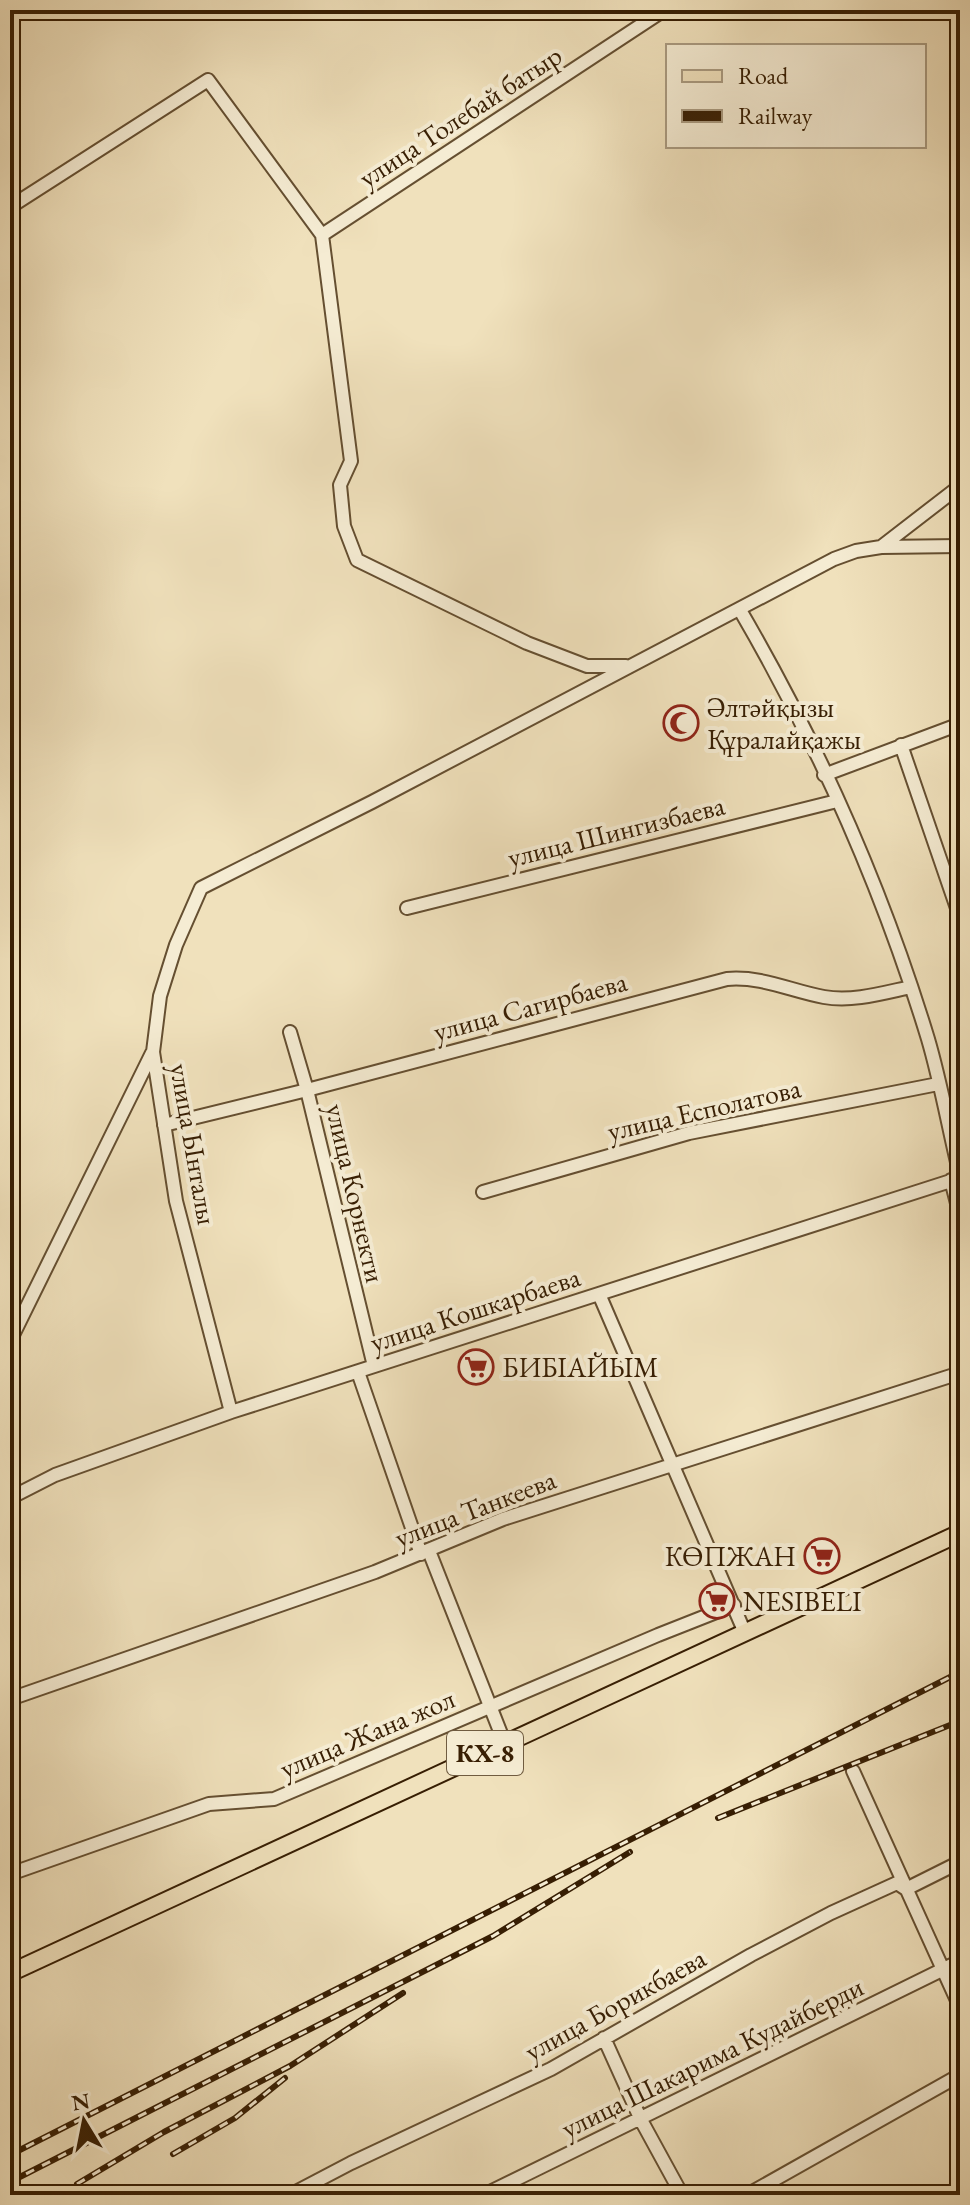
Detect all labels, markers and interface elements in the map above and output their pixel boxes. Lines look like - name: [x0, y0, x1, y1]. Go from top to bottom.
- street label: улица Толебай батыр: [351, 37, 569, 195]
- legend: [666, 44, 926, 148]
- text: Road: [738, 60, 789, 91]
- text: Railway: [738, 100, 813, 131]
- place label: Әлтәйқызы Құралайқажы: [707, 689, 861, 757]
- mosque icon: Әлтәйқызы Құралайқажы: [662, 704, 700, 742]
- street label: улица Шингизбаева: [504, 786, 729, 875]
- street label: улица Сагирбаева: [429, 963, 632, 1049]
- street label: улица Ынталы: [162, 1060, 226, 1228]
- street label: улица Есполатова: [604, 1069, 805, 1149]
- street label: улица Корнекти: [318, 1100, 394, 1286]
- street label: улица Кошкарбаева: [365, 1258, 585, 1360]
- supermarket icon: БИБІАЙЫМ: [457, 1348, 495, 1386]
- place label: БИБІАЙЫМ: [502, 1349, 658, 1385]
- street label: улица Танкеева: [389, 1460, 562, 1555]
- supermarket icon: КӨПЖАН: [803, 1537, 841, 1575]
- place label: КӨПЖАН: [665, 1538, 796, 1574]
- supermarket icon: NESIBELI: [698, 1582, 736, 1620]
- place label: NESIBELI: [743, 1583, 862, 1619]
- street label: улица Жана жол: [274, 1680, 460, 1786]
- road number: КХ-8: [447, 1731, 523, 1775]
- street label: улица Борикбаева: [518, 1939, 713, 2069]
- street label: улица Шакарима Кудайберди: [555, 1968, 869, 2146]
- north arrow: [44, 2081, 124, 2161]
- text: N: [69, 2086, 92, 2118]

